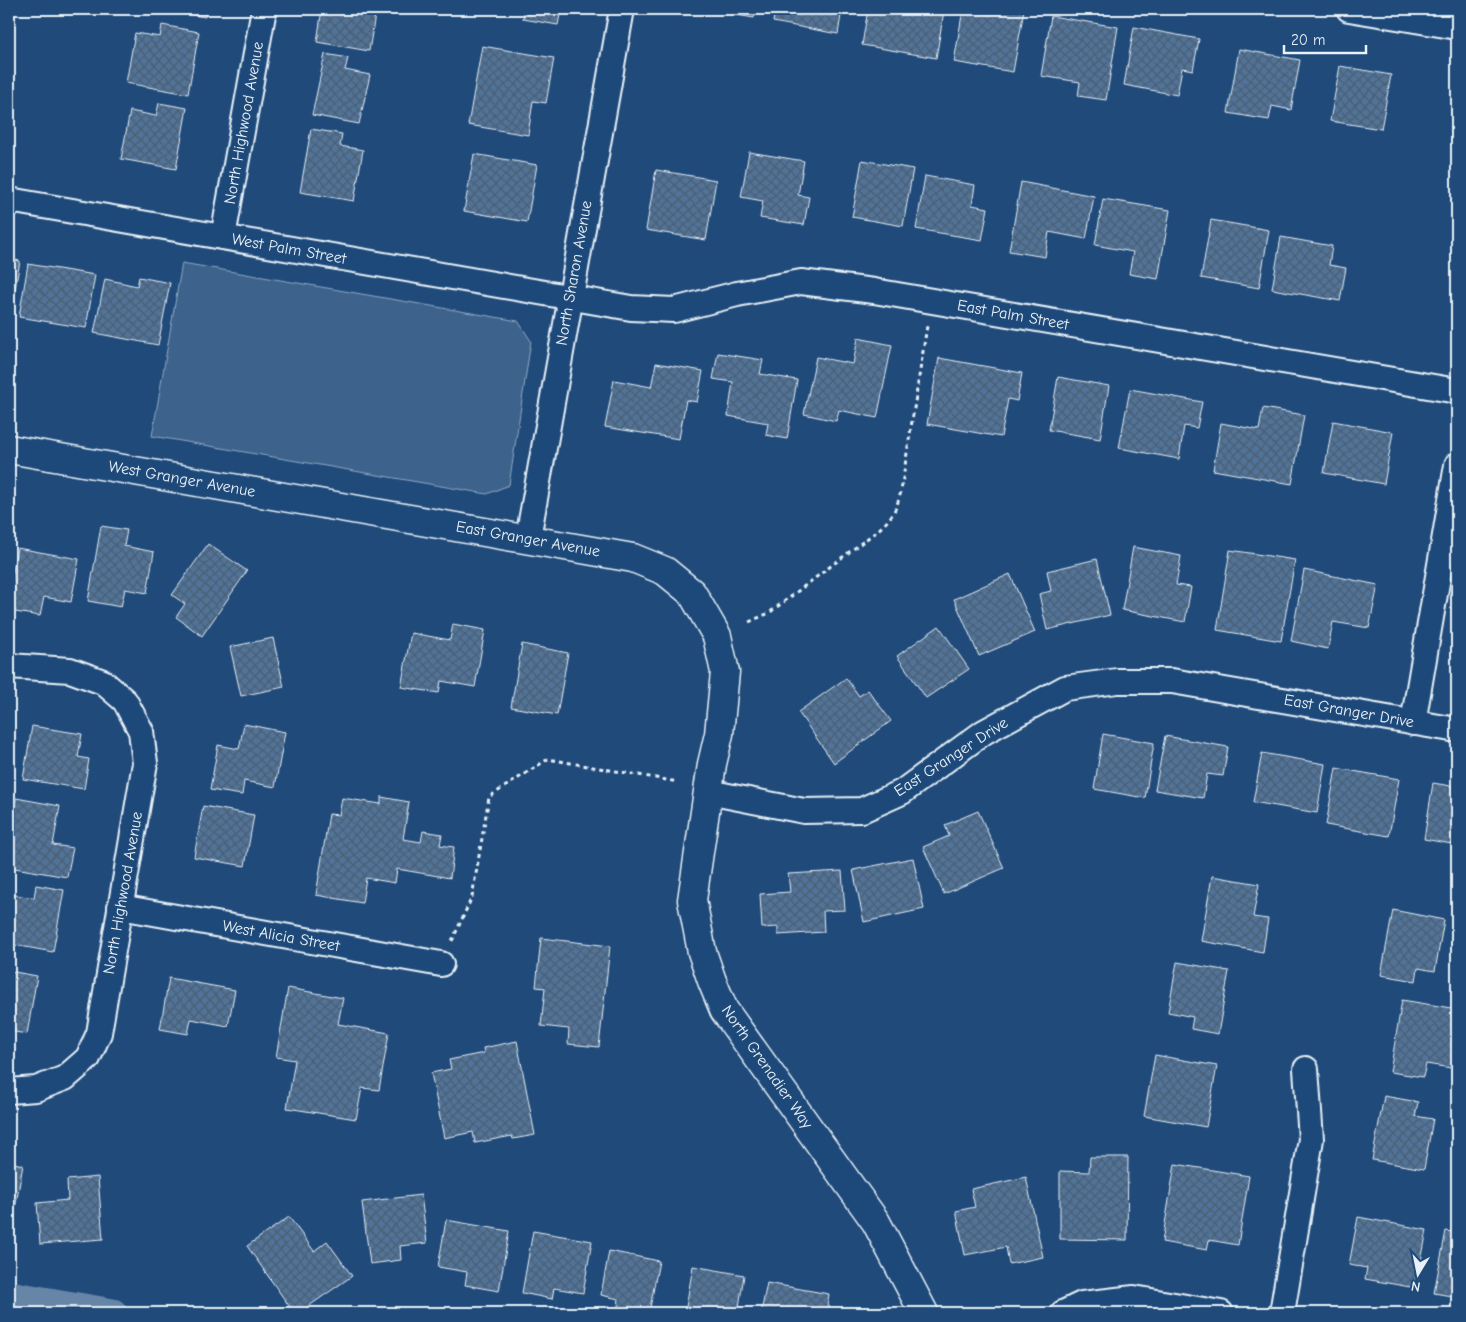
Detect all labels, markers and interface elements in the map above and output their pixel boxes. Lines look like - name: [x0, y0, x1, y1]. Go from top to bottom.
- scale bar: [1284, 22, 1366, 54]
- text: 20 m: [1291, 31, 1325, 49]
- street label: North Highwood Avenue: [221, 40, 267, 206]
- street label: North Sharon Avenue: [552, 199, 596, 347]
- street label: West Palm Street: [230, 230, 348, 268]
- street label: East Palm Street: [956, 296, 1071, 334]
- street label: West Granger Avenue: [107, 457, 257, 501]
- street label: East Granger Avenue: [455, 517, 601, 561]
- street label: East Granger Drive: [1283, 691, 1415, 731]
- street label: East Granger Drive: [891, 714, 1011, 800]
- street label: North Highwood Avenue: [100, 810, 146, 976]
- street label: West Alicia Street: [221, 917, 341, 955]
- street label: North Grenadier Way: [718, 1002, 817, 1133]
- north arrow: [1394, 1250, 1444, 1300]
- text: N: [1410, 1277, 1422, 1295]

